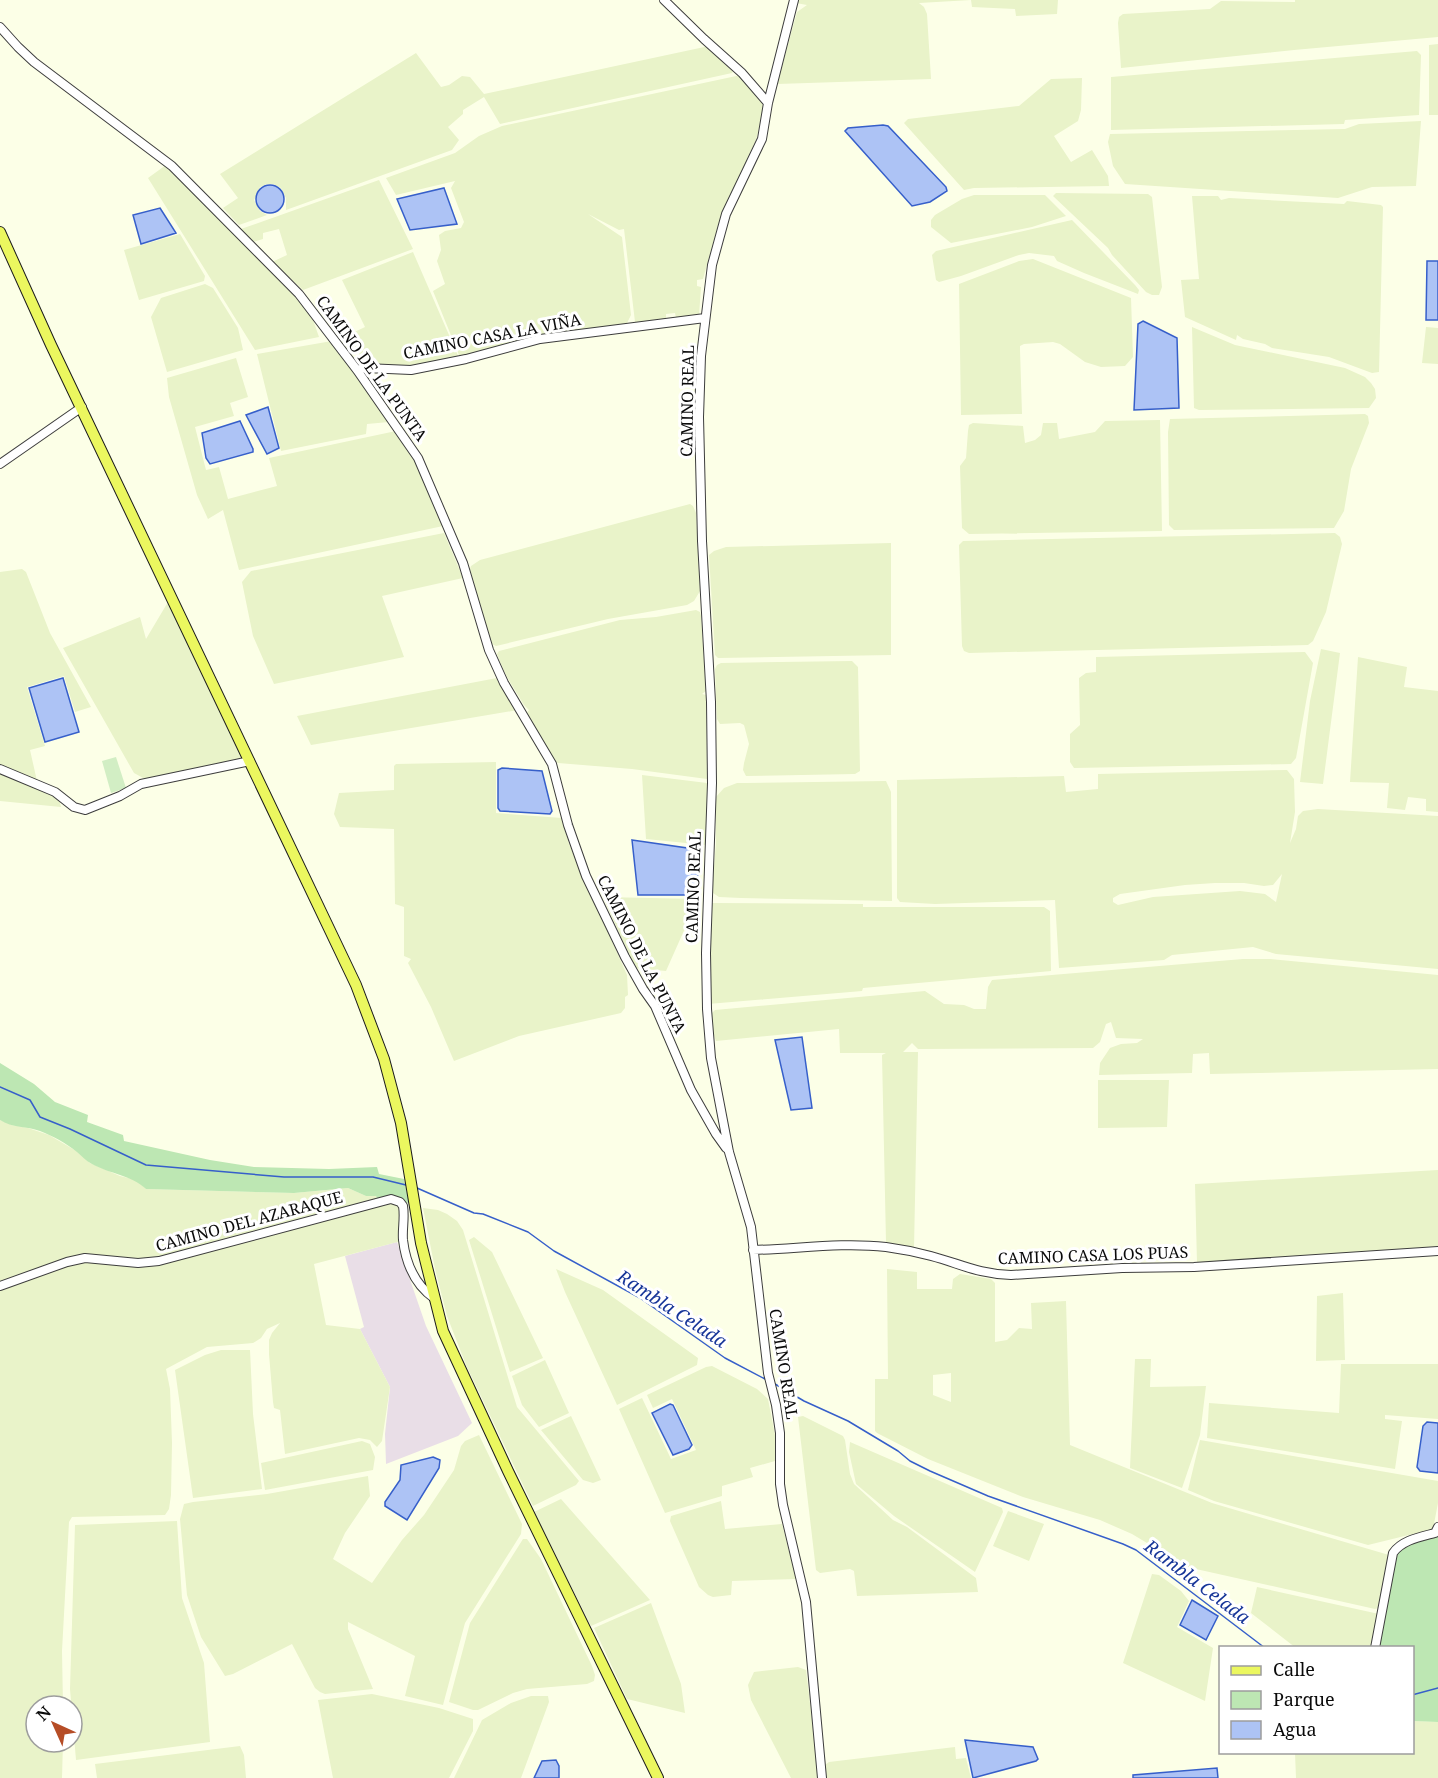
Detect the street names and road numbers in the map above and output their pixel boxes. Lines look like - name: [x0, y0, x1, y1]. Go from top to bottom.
- street label: CAMINO DE LA PUNTA: [312, 291, 433, 446]
- street label: CAMINO CASA LA VIÑA: [401, 308, 583, 364]
- street label: CAMINO REAL: [675, 345, 699, 457]
- street label: CAMINO REAL: [680, 831, 706, 943]
- street label: CAMINO DE LA PUNTA: [593, 871, 692, 1038]
- street label: CAMINO DEL AZARAQUE: [153, 1185, 345, 1257]
- street label: CAMINO CASA LOS PUAS: [997, 1241, 1189, 1269]
- street label: CAMINO REAL: [764, 1307, 804, 1421]

